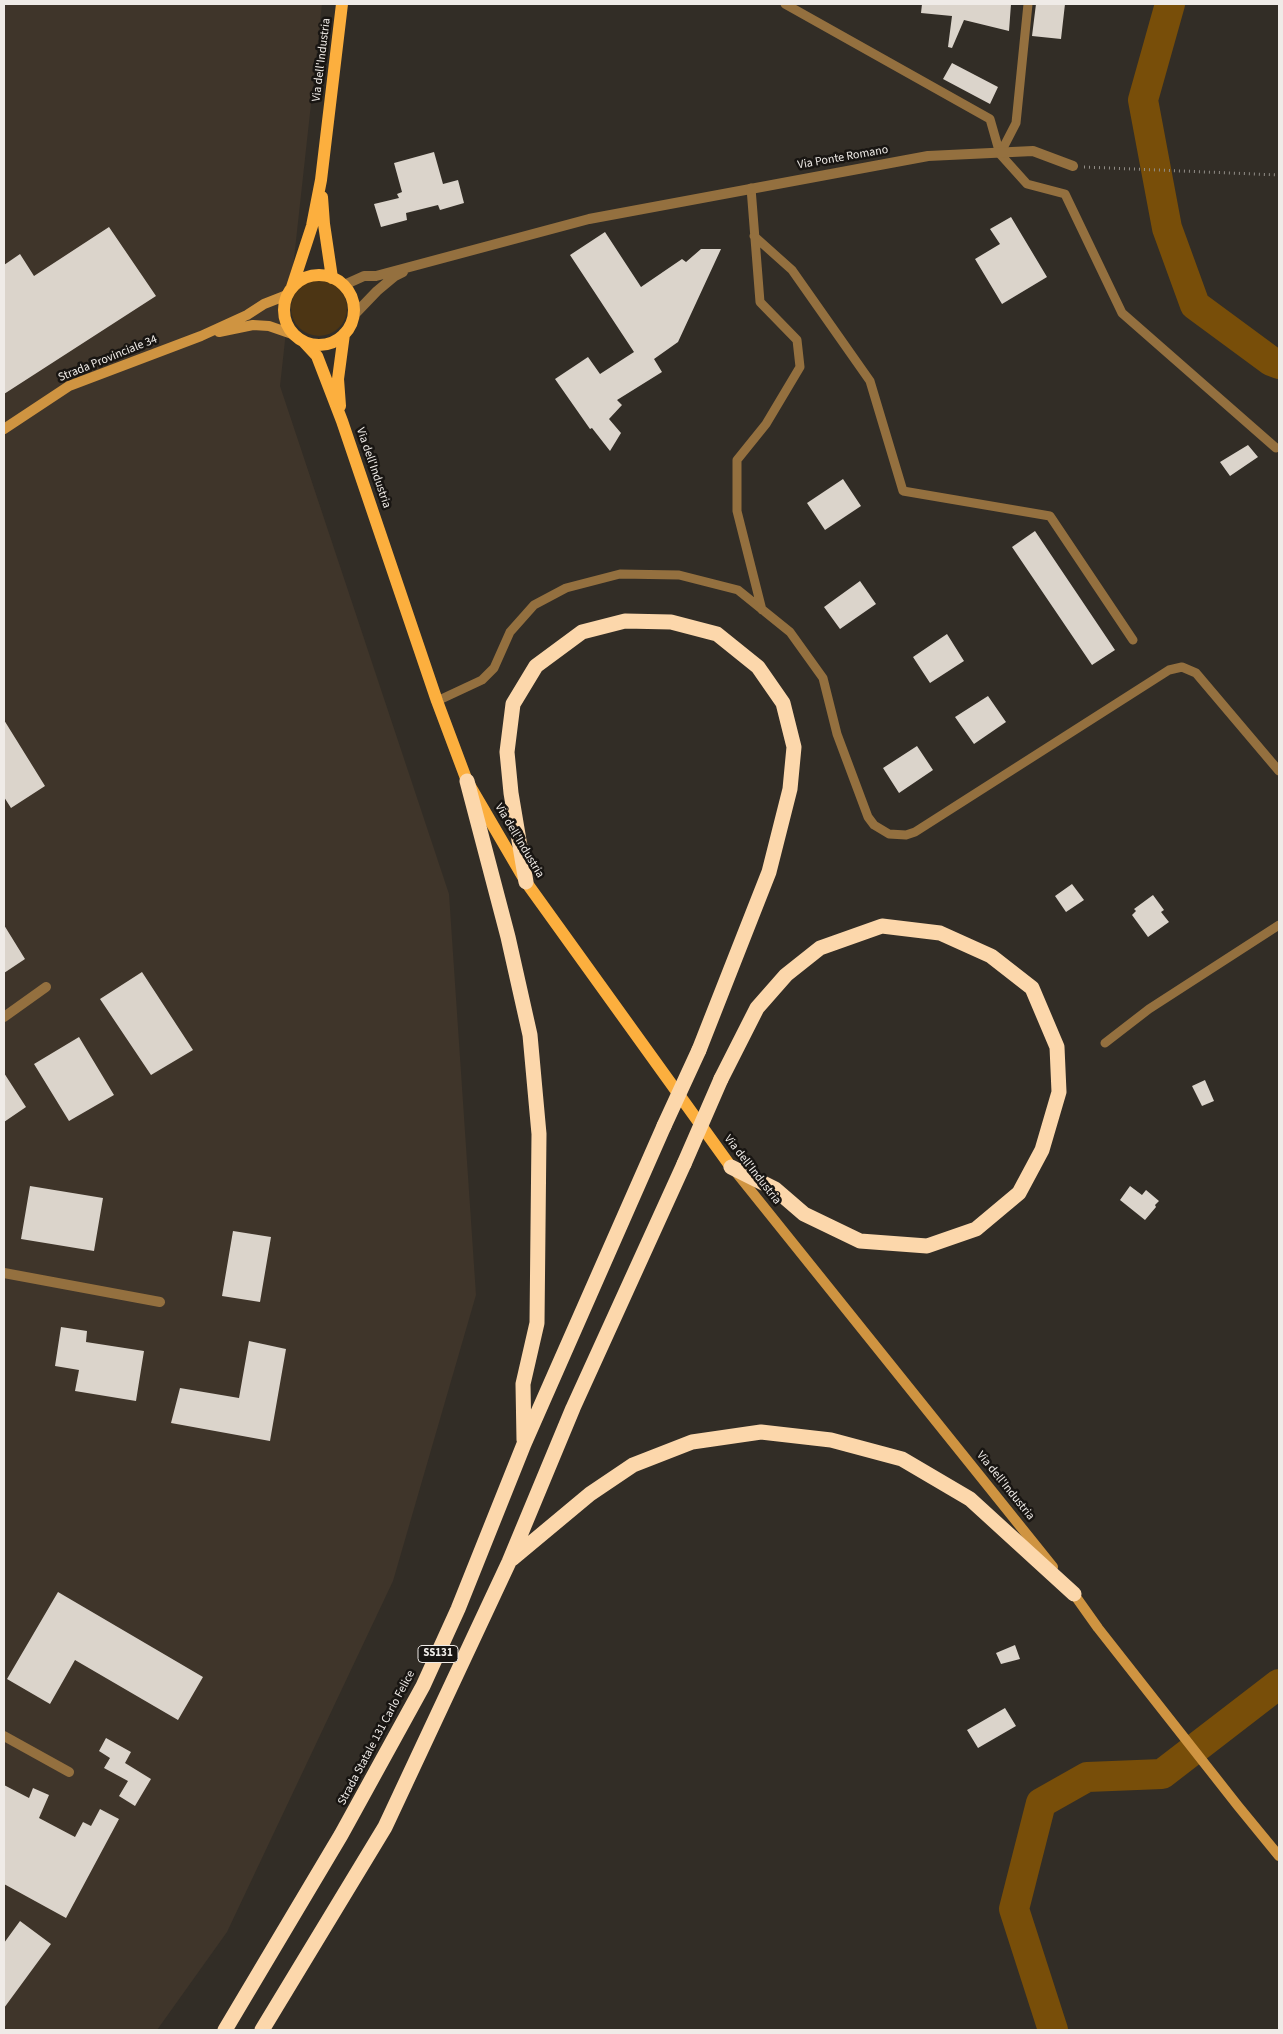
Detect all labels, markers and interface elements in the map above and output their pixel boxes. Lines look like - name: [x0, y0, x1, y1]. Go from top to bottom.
- street label: Via dell'Industria: [310, 17, 334, 103]
- street label: Via Ponte Romano: [797, 143, 889, 173]
- street label: Strada Provinciale 34: [56, 333, 160, 385]
- street label: Via dell'Industria: [352, 426, 394, 510]
- street label: Via dell'Industria: [491, 801, 547, 881]
- street label: Via dell'Industria: [720, 1132, 784, 1208]
- street label: Via dell'Industria: [973, 1449, 1037, 1523]
- road number: SS131: [418, 1646, 458, 1662]
- street label: Strada Statale 131 Carlo Felice: [335, 1668, 419, 1808]

